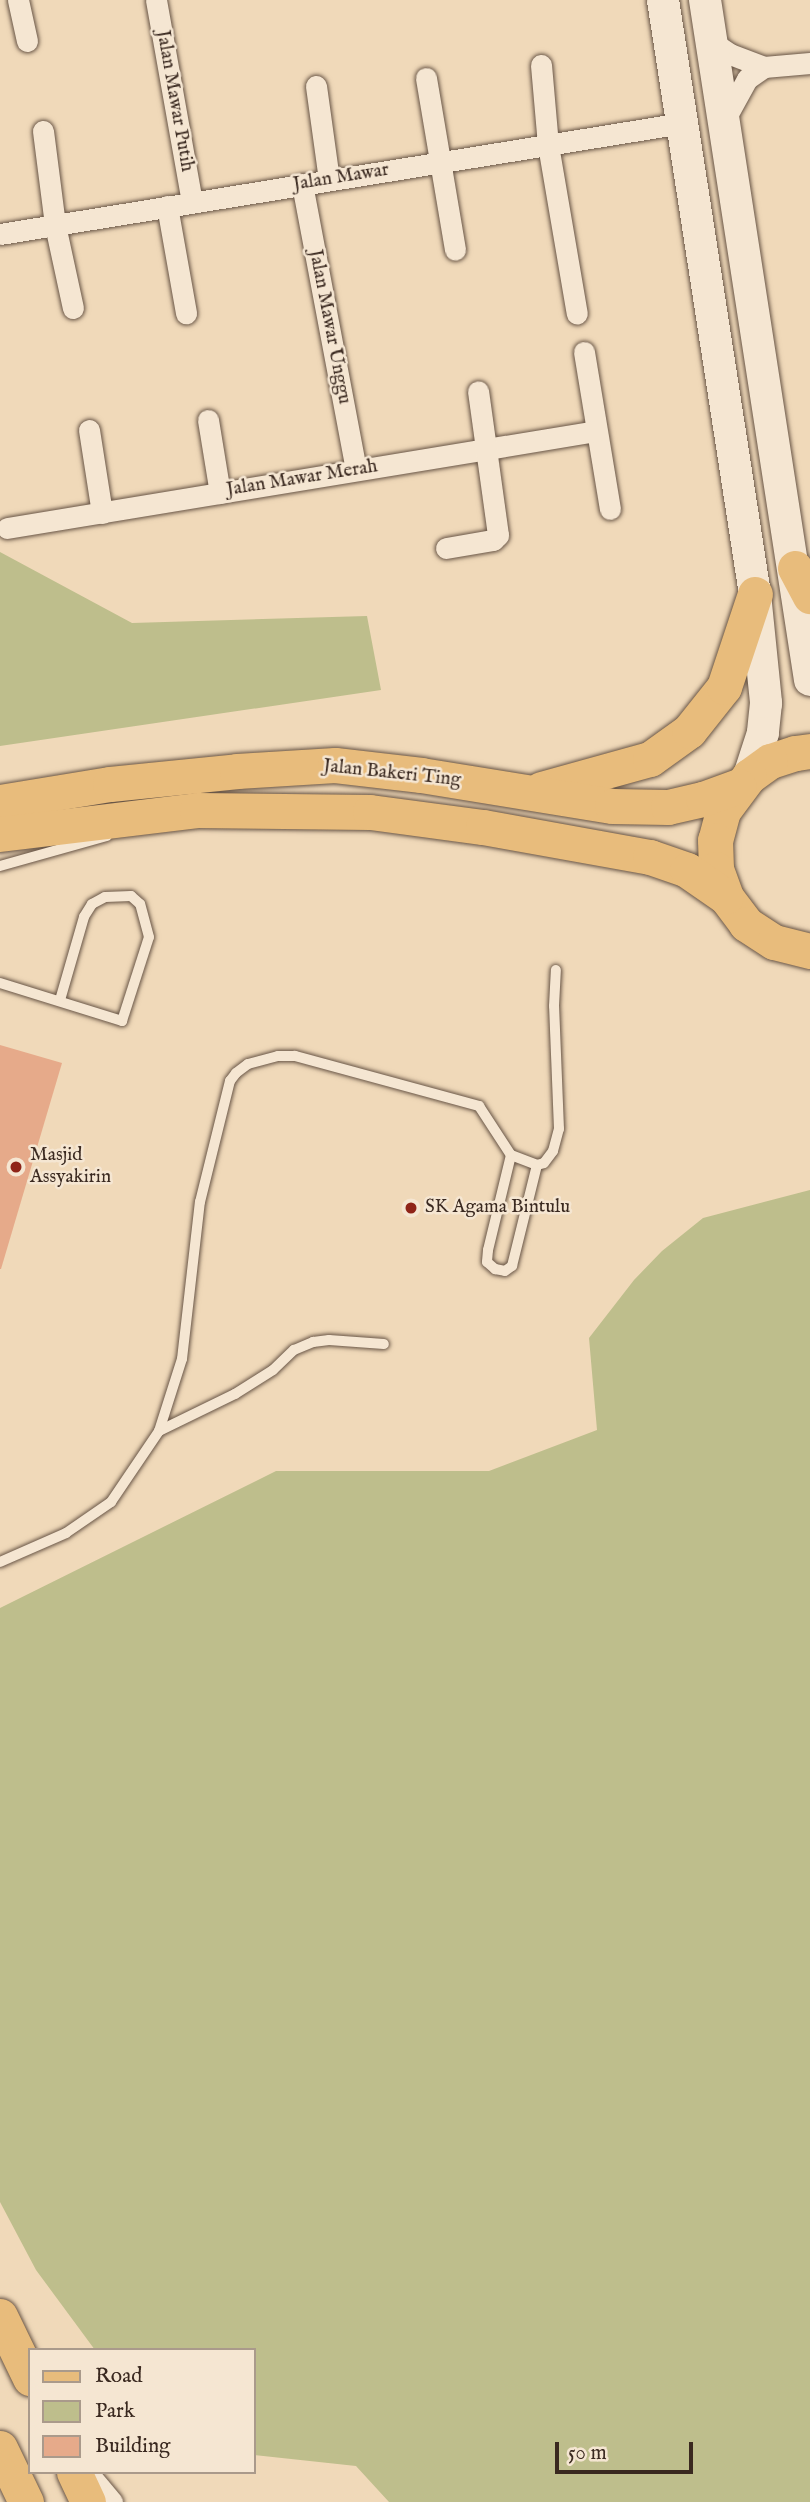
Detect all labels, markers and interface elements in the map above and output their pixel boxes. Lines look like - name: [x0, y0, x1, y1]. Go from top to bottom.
- street label: Jalan Mawar Putih: [150, 28, 198, 174]
- street label: Jalan Mawar: [291, 159, 391, 197]
- street label: Jalan Mawar Unggu: [303, 248, 355, 406]
- street label: Jalan Mawar Merah: [225, 456, 379, 502]
- street label: Jalan Bakeri Ting: [322, 755, 462, 793]
- place label: Masjid Assyakirin: [30, 1145, 111, 1189]
- marker: Masjid Assyakirin: [8, 1159, 24, 1175]
- place label: SK Agama Bintulu: [425, 1197, 570, 1219]
- marker: SK Agama Bintulu: [403, 1200, 419, 1216]
- legend: [28, 2348, 256, 2474]
- text: Road: [95, 2363, 142, 2390]
- text: Park: [95, 2398, 135, 2425]
- scale bar: [558, 2428, 696, 2472]
- text: Building: [95, 2433, 170, 2460]
- text: 50 m: [568, 2440, 607, 2467]

